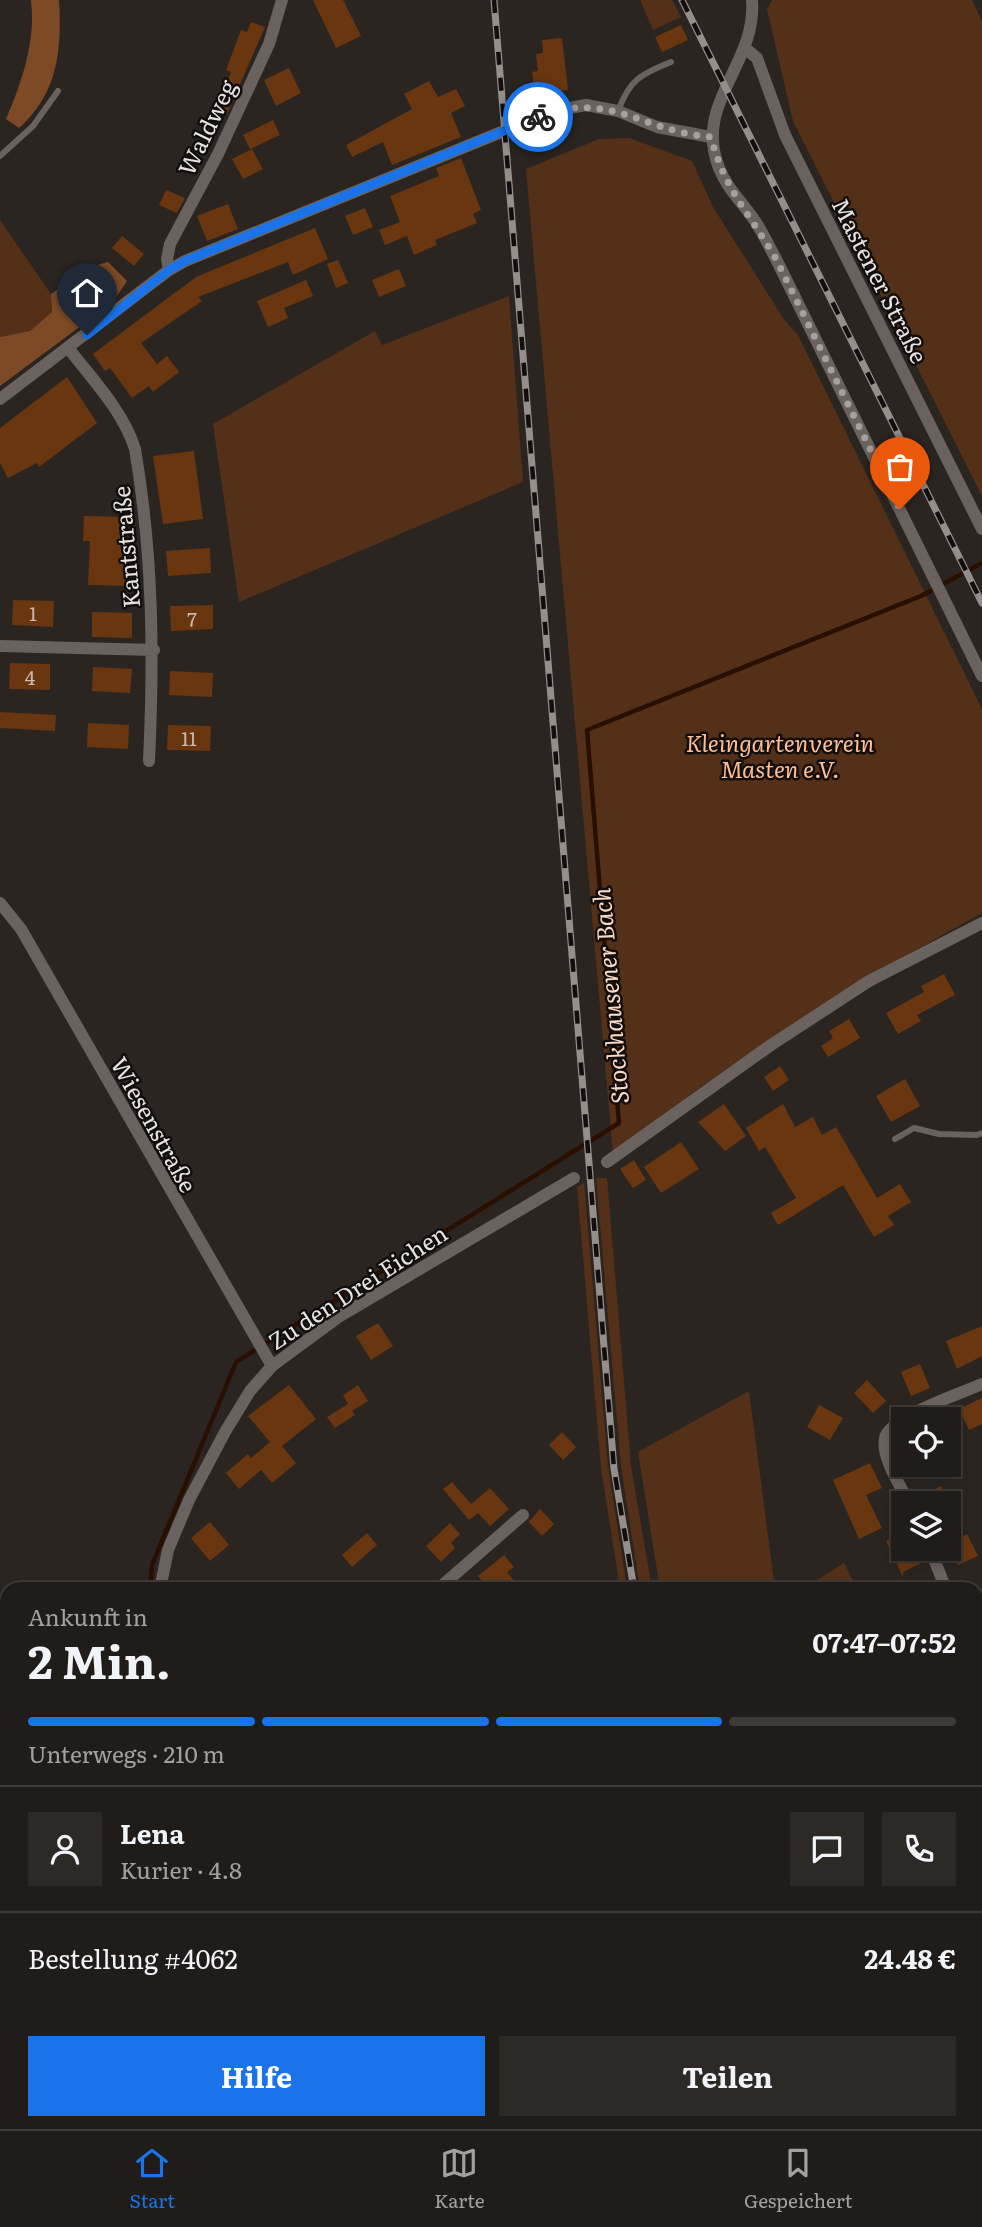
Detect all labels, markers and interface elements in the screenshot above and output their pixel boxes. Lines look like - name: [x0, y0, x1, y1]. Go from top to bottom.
- street label: Waldweg: [168, 73, 244, 181]
- courier: [503, 82, 573, 152]
- icon: bike: [519, 98, 557, 136]
- street label: Mastener Straße: [825, 192, 937, 369]
- pin: [57, 263, 117, 335]
- icon: home: [68, 274, 106, 312]
- pin: [870, 437, 930, 509]
- icon: bag: [881, 448, 919, 486]
- street label: Kantstraße: [103, 485, 147, 609]
- house number: 1: [29, 599, 37, 627]
- house number: 7: [187, 604, 197, 632]
- house number: 4: [25, 663, 36, 691]
- house number: 11: [181, 724, 197, 752]
- park label: Kleingartenverein Masten e.V.: [686, 725, 875, 785]
- water label: Stockhausener Bach: [582, 887, 636, 1105]
- street label: Wiesenstraße: [104, 1050, 206, 1198]
- street label: Zu den Drei Eichen: [261, 1215, 453, 1357]
- map controls: [891, 1407, 961, 1561]
- button: locate: [891, 1407, 961, 1477]
- button: layers: [891, 1491, 961, 1561]
- text: Ankunft in: [28, 1599, 148, 1633]
- text: 07:47–07:52: [812, 1622, 956, 1661]
- text: 2 Min.: [28, 1625, 171, 1693]
- text: Unterwegs · 210 m: [28, 1736, 225, 1770]
- button: person: [28, 1812, 102, 1886]
- button: chat: [790, 1812, 864, 1886]
- button: phone: [882, 1812, 956, 1886]
- text: Lena: [120, 1813, 184, 1852]
- text: Kurier · 4.8: [120, 1852, 242, 1886]
- text: Bestellung #4062: [28, 1938, 238, 1977]
- text: 24.48 €: [864, 1938, 956, 1977]
- button: Hilfe: [28, 2036, 485, 2116]
- button: Teilen: [499, 2036, 956, 2116]
- tab: Start: [130, 2144, 175, 2214]
- tab: Karte: [434, 2144, 485, 2214]
- tab: Gespeichert: [744, 2144, 852, 2214]

